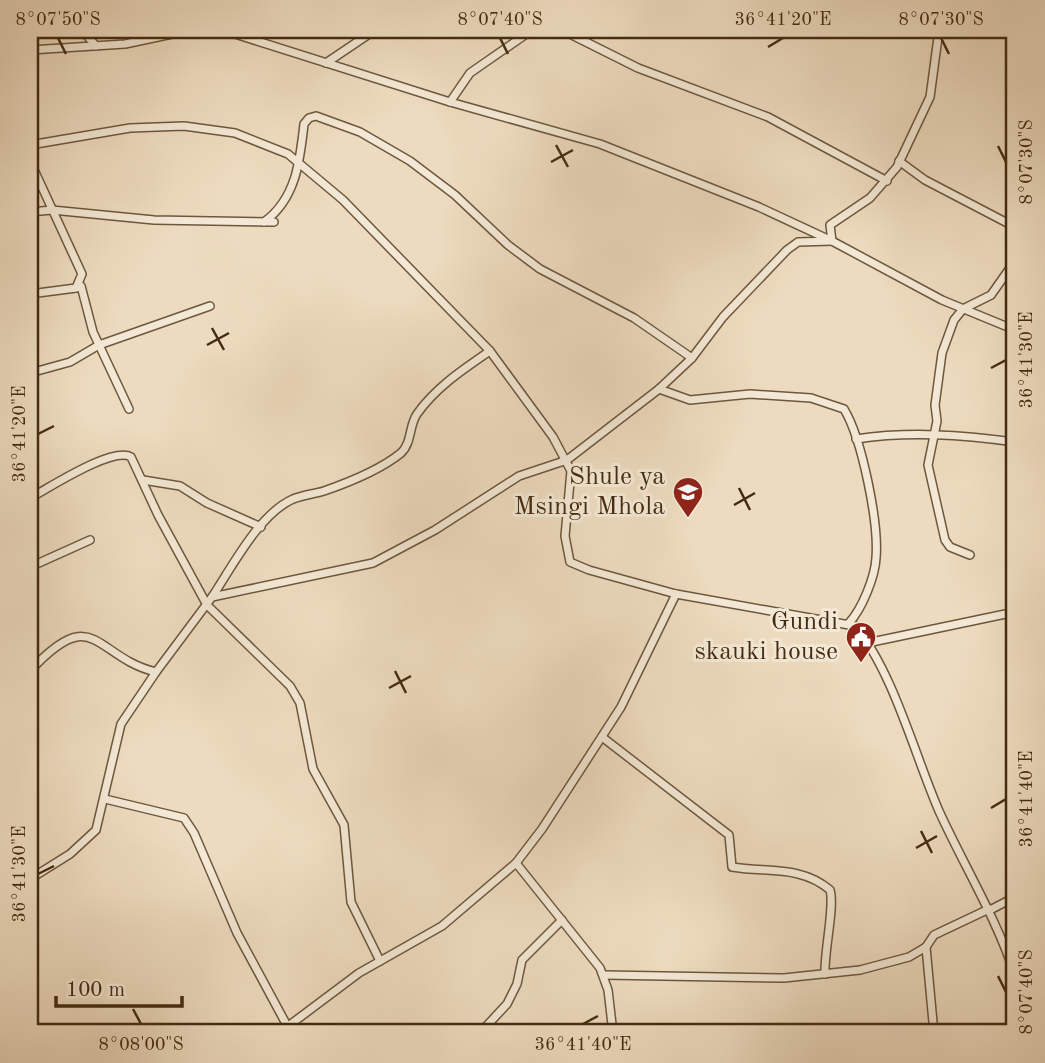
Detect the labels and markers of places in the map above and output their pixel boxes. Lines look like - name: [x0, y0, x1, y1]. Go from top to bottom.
- place label: Shule ya Msingi Mhola: [514, 464, 665, 520]
- school or university icon: Shule ya Msingi Mhola: [671, 475, 705, 519]
- place label: Gundi skauki house: [694, 609, 838, 665]
- public building icon: Gundi skauki house: [844, 620, 878, 664]

